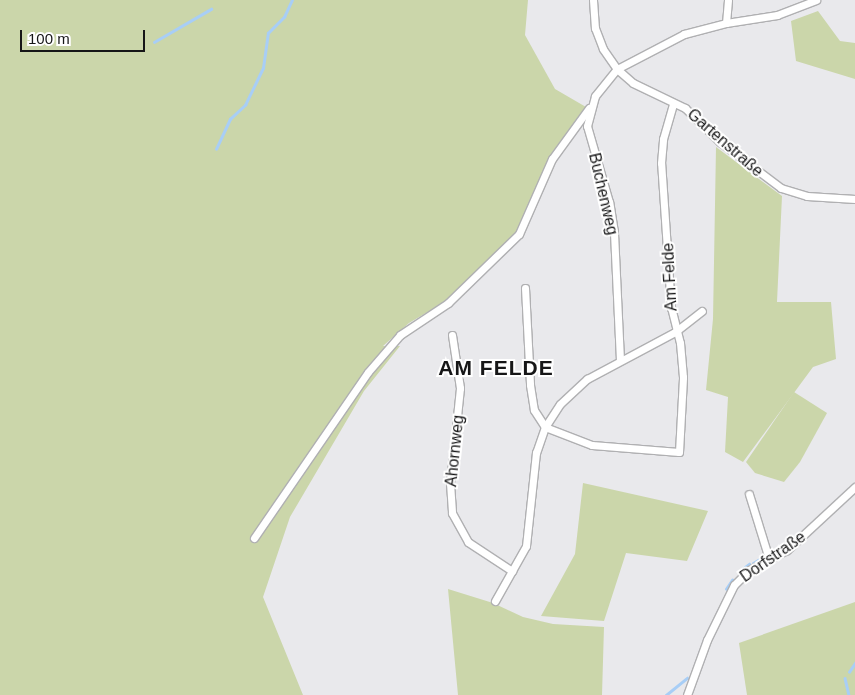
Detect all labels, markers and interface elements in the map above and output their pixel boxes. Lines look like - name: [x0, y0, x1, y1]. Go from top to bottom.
- scale bar: [22, 20, 148, 52]
- text: 100 m: [28, 30, 70, 47]
- street label: Gartenstraße: [683, 105, 767, 181]
- street label: Buchenweg: [584, 151, 622, 237]
- street label: Am Felde: [659, 242, 681, 312]
- district label: AM FELDE: [437, 355, 555, 381]
- street label: Ahornweg: [442, 414, 468, 488]
- street label: Dorfstraße: [737, 527, 809, 587]

